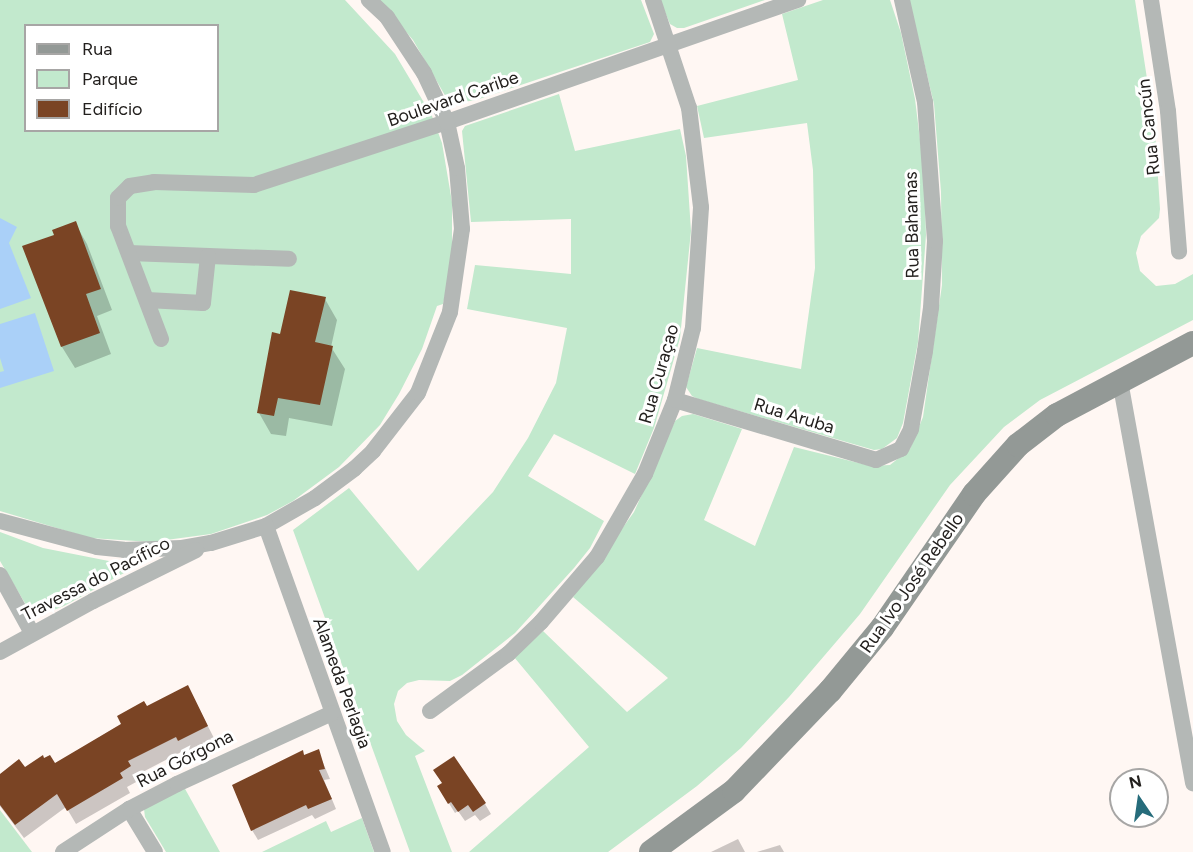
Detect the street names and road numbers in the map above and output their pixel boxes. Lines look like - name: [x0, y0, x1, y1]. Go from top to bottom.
- street label: Boulevard Caribe: [385, 66, 521, 132]
- street label: Rua Cancún: [1133, 78, 1165, 176]
- street label: Rua Bahamas: [900, 171, 924, 279]
- street label: Rua Curaçao: [634, 322, 684, 426]
- street label: Rua Aruba: [751, 394, 837, 438]
- street label: Rua Ivo José Rebello: [856, 509, 968, 657]
- street label: Travessa do Pacífico: [18, 532, 174, 626]
- street label: Alameda Perlagia: [308, 615, 376, 751]
- street label: Rua Górgona: [133, 725, 237, 793]

